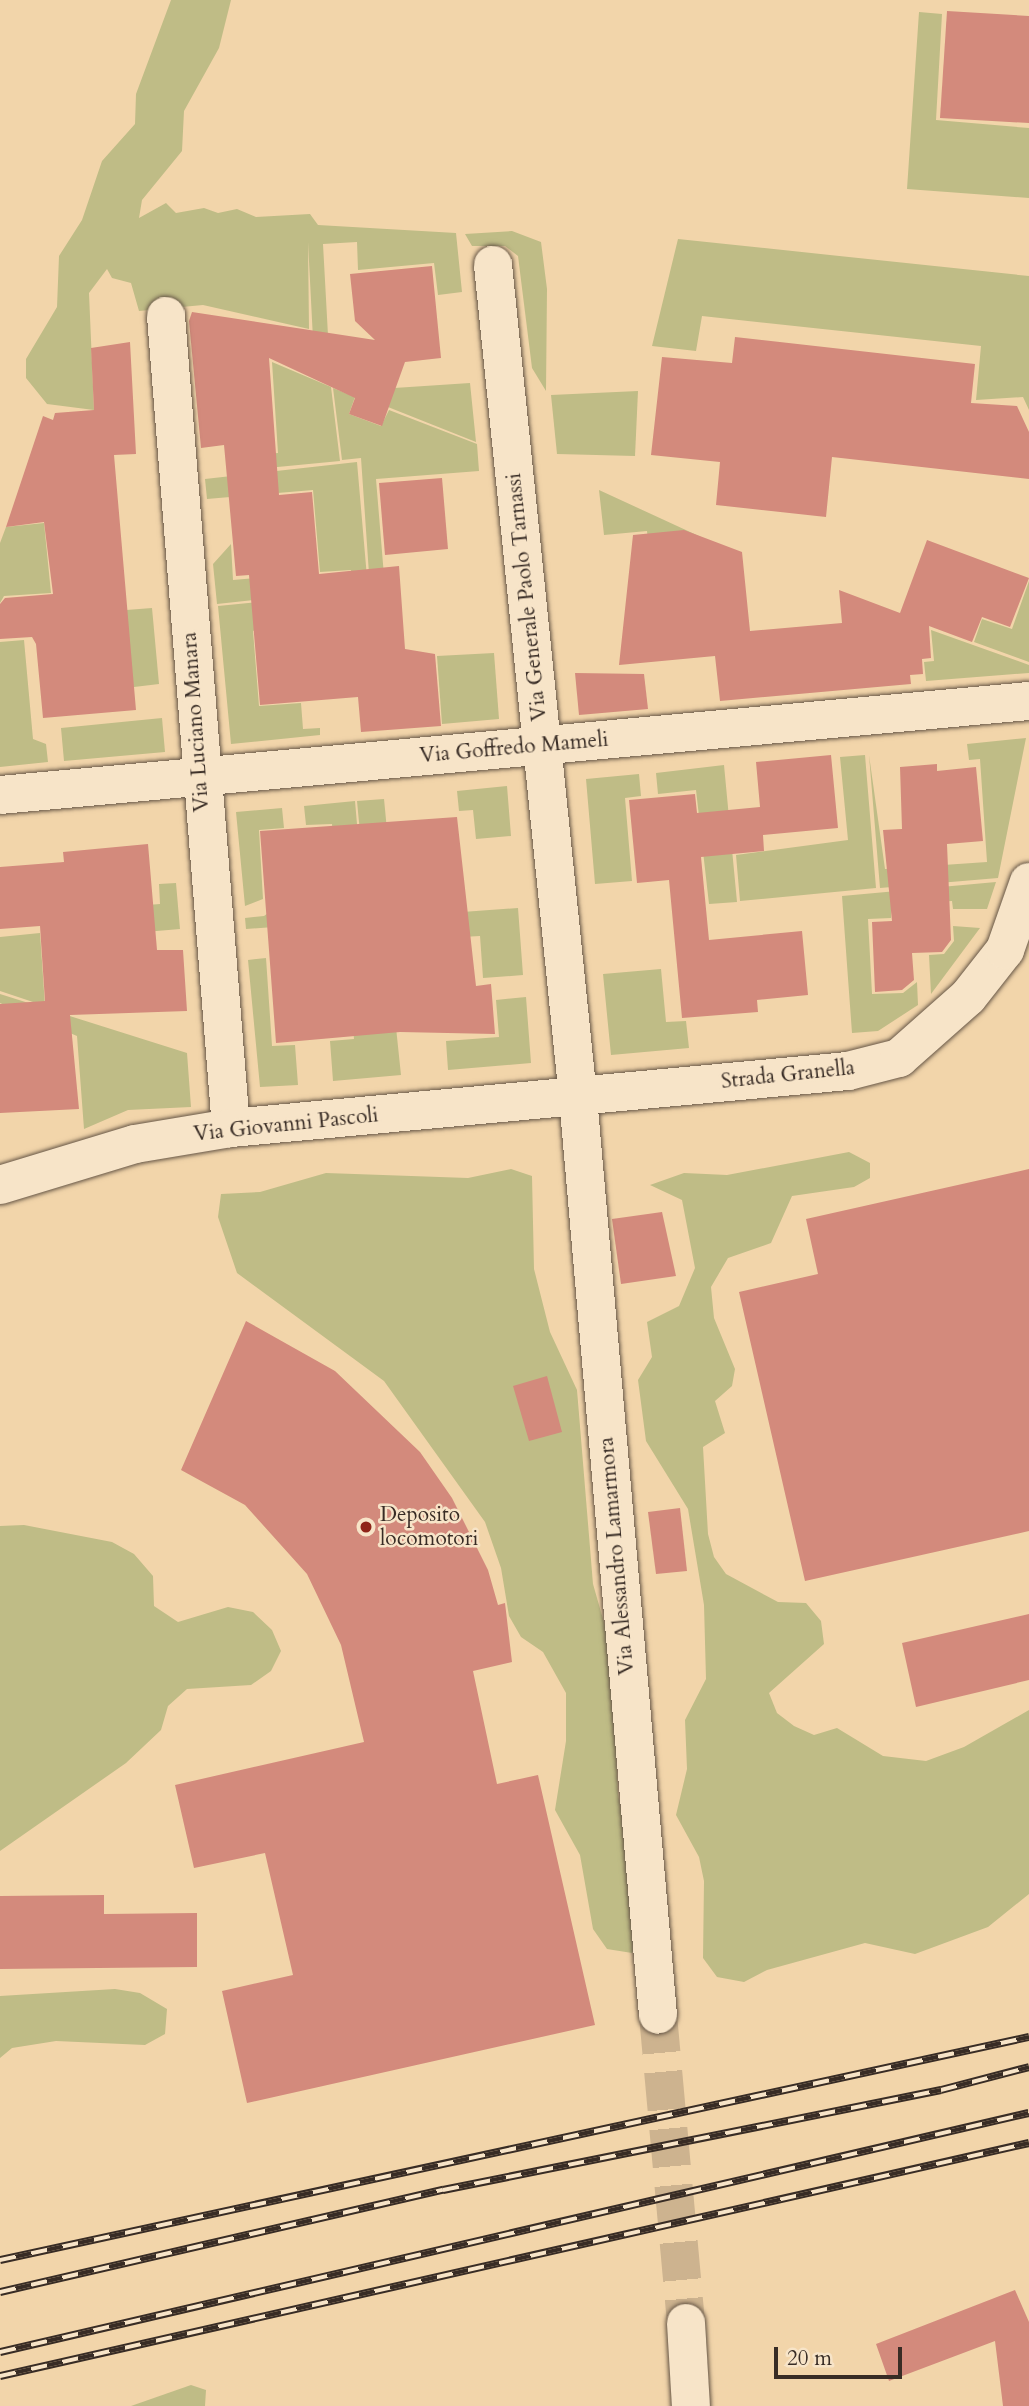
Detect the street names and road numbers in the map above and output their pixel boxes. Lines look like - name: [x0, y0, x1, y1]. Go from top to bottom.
- street label: Via Generale Paolo Tarnassi: [501, 472, 553, 722]
- street label: Via Luciano Manara: [177, 631, 215, 813]
- street label: Via Goffredo Mameli: [419, 727, 609, 769]
- street label: Strada Granella: [720, 1055, 856, 1095]
- street label: Via Giovanni Pascoli: [192, 1103, 380, 1147]
- street label: Via Alessandro Lamarmora: [594, 1436, 640, 1676]

